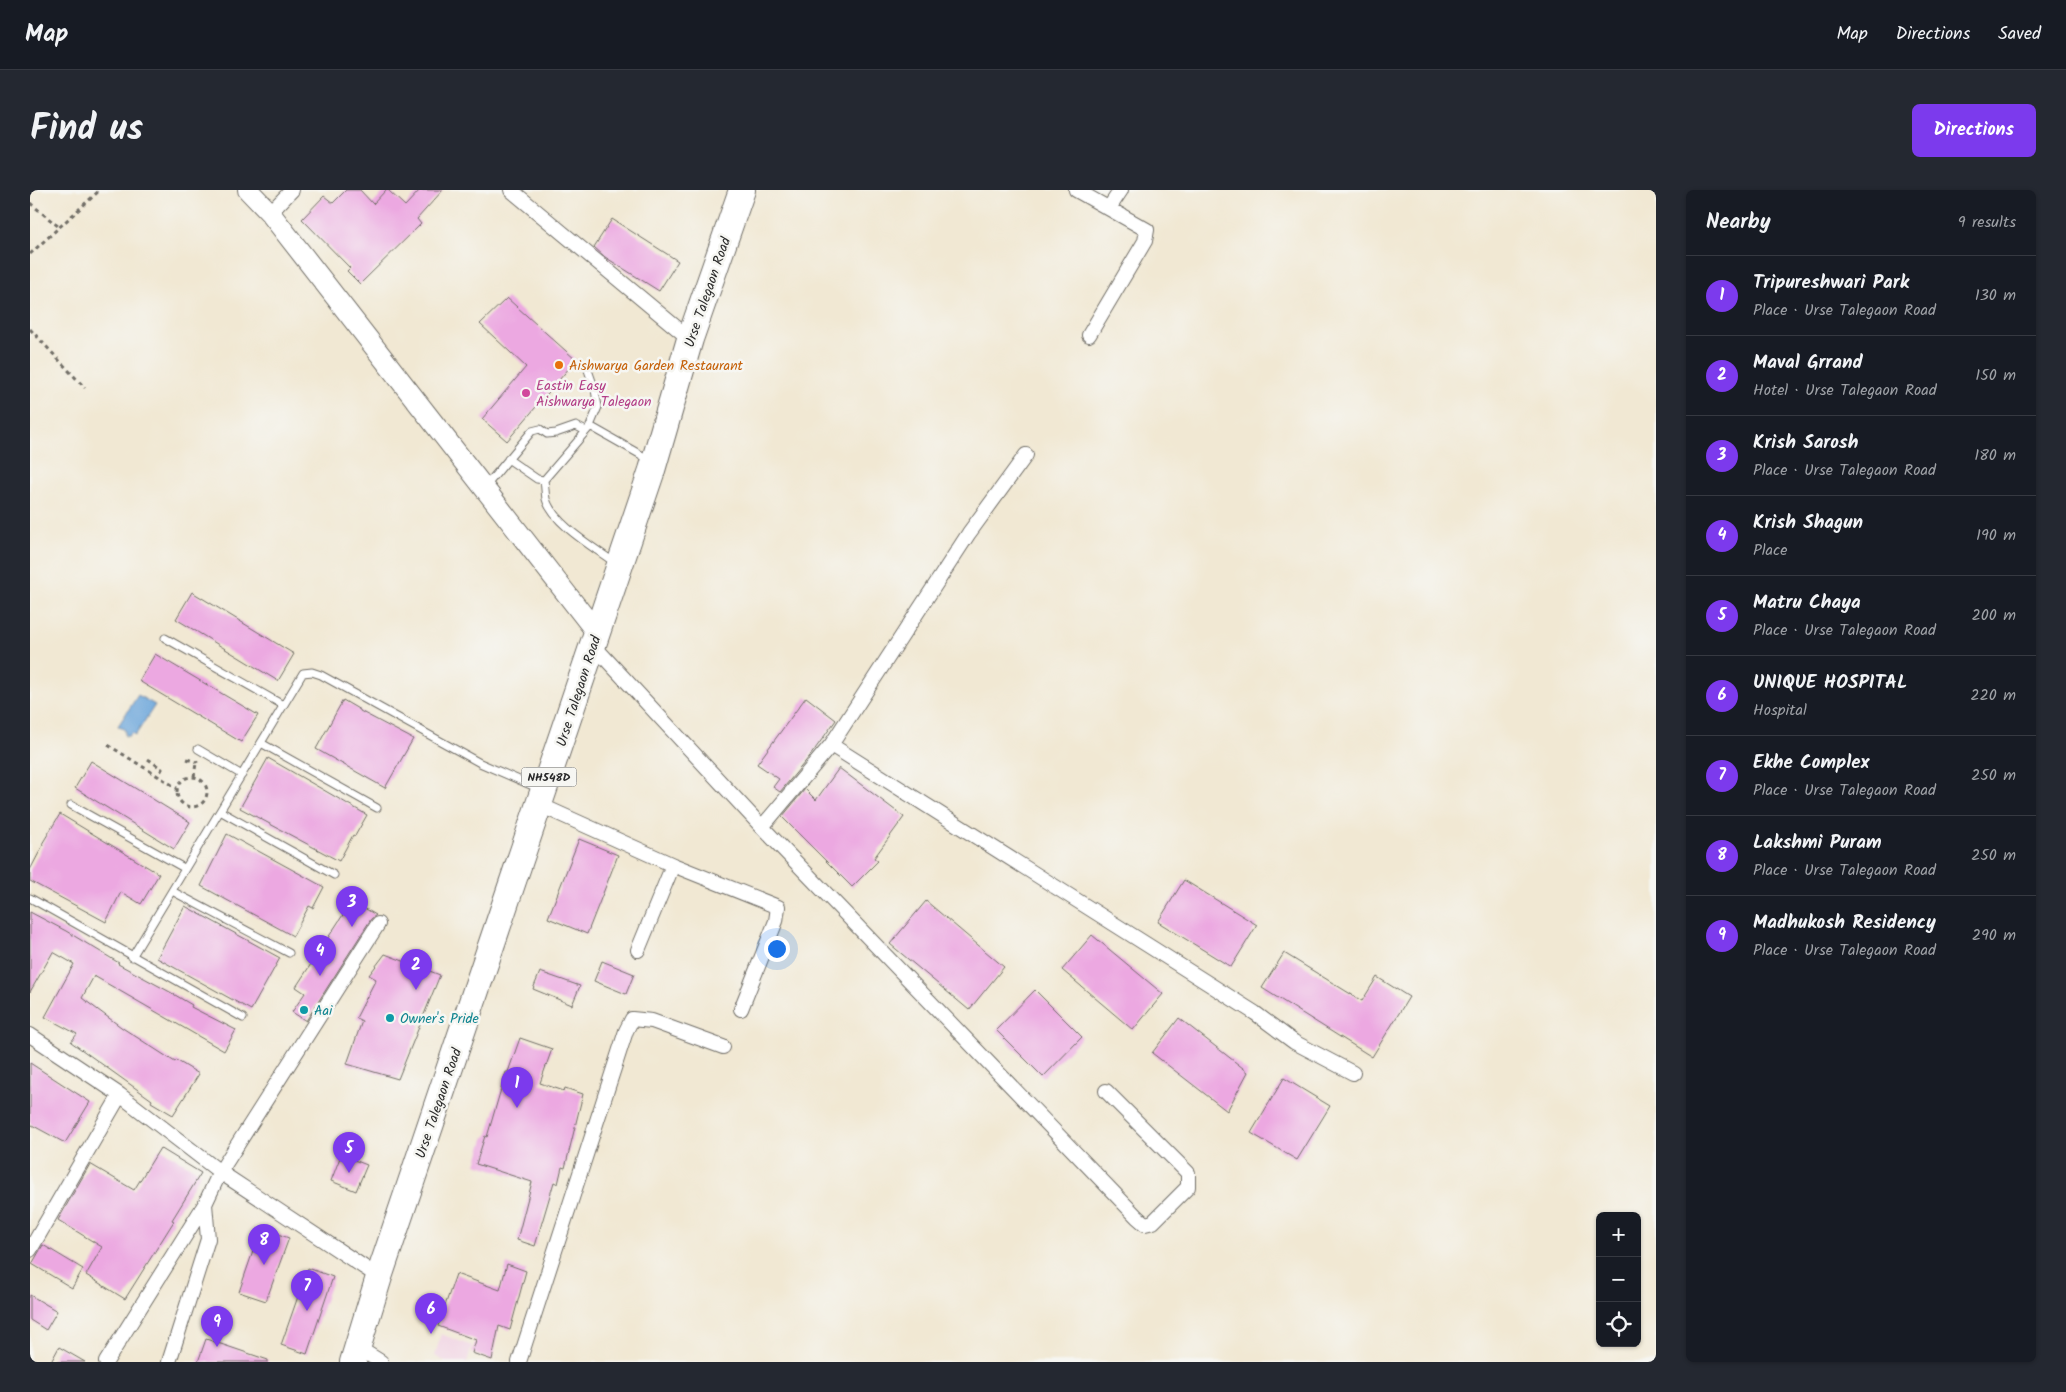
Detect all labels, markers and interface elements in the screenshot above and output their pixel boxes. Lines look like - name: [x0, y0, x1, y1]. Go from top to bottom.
- text: Map: [25, 15, 68, 54]
- text: Map: [1836, 20, 1868, 49]
- text: Directions: [1896, 20, 1970, 49]
- text: Saved: [1998, 20, 2041, 49]
- text: Find us: [30, 102, 143, 158]
- button: Directions: [1912, 104, 2036, 157]
- text: Nearby: [1706, 206, 1771, 239]
- text: 9 results: [1958, 210, 2016, 235]
- street label: Urse Talegaon Road: [679, 233, 737, 350]
- text: Tripureshwari Park: [1753, 268, 1909, 298]
- text: 1: [1720, 283, 1724, 308]
- text: 130 m: [1975, 283, 2016, 308]
- text: Place · Urse Talegaon Road: [1753, 298, 1936, 323]
- text: Maval Grrand: [1753, 348, 1863, 378]
- place label: Aishwarya Garden Restaurant: [569, 355, 744, 377]
- marker: Aishwarya Garden Restaurant: [553, 359, 565, 371]
- text: 2: [1717, 363, 1727, 388]
- text: 150 m: [1975, 363, 2016, 388]
- place label: Eastin Easy Aishwarya Talegaon: [536, 375, 652, 413]
- text: Hotel · Urse Talegaon Road: [1753, 378, 1937, 403]
- marker: Eastin Easy Aishwarya Talegaon: [520, 387, 532, 399]
- text: Krish Sarosh: [1753, 428, 1858, 458]
- text: 3: [1718, 443, 1726, 468]
- text: 180 m: [1974, 443, 2016, 468]
- text: Place · Urse Talegaon Road: [1753, 458, 1936, 483]
- text: Krish Shagun: [1753, 508, 1863, 538]
- text: 4: [1718, 523, 1726, 548]
- text: 190 m: [1976, 523, 2016, 548]
- text: Place: [1753, 538, 1787, 563]
- text: Matru Chaya: [1753, 588, 1861, 618]
- text: 5: [1718, 603, 1726, 628]
- text: 200 m: [1972, 603, 2016, 628]
- text: Place · Urse Talegaon Road: [1753, 618, 1936, 643]
- street label: Urse Talegaon Road: [551, 632, 608, 750]
- text: UNIQUE HOSPITAL: [1753, 668, 1907, 698]
- text: 6: [1718, 683, 1726, 708]
- text: 220 m: [1970, 683, 2016, 708]
- text: Hospital: [1753, 698, 1807, 723]
- text: Ekhe Complex: [1753, 748, 1870, 778]
- text: 7: [1718, 763, 1726, 788]
- text: 250 m: [1971, 763, 2016, 788]
- road number: NH548D: [522, 768, 576, 786]
- text: Place · Urse Talegaon Road: [1753, 778, 1936, 803]
- text: Lakshmi Puram: [1753, 828, 1882, 858]
- text: 8: [1717, 843, 1727, 868]
- text: 250 m: [1971, 843, 2016, 868]
- text: Place · Urse Talegaon Road: [1753, 858, 1936, 883]
- pin: 3: [336, 886, 368, 927]
- text: Madhukosh Residency: [1753, 908, 1936, 938]
- text: 9: [1718, 923, 1726, 948]
- text: 290 m: [1972, 923, 2016, 948]
- pin: 4: [304, 935, 336, 976]
- your location: [764, 936, 790, 962]
- text: Place · Urse Talegaon Road: [1753, 938, 1936, 963]
- pin: 2: [400, 949, 432, 990]
- place label: Aai: [314, 1000, 333, 1022]
- marker: Aai: [298, 1004, 310, 1016]
- place label: Owner's Pride: [400, 1008, 480, 1030]
- marker: Owner's Pride: [384, 1012, 396, 1024]
- street label: Urse Talegaon Road: [410, 1044, 468, 1161]
- pin: 1: [501, 1067, 533, 1108]
- pin: 5: [333, 1132, 365, 1173]
- map controls: [1596, 1212, 1641, 1347]
- button: +: [1596, 1212, 1641, 1257]
- pin: 8: [248, 1224, 280, 1265]
- button: −: [1596, 1257, 1641, 1302]
- pin: 7: [291, 1270, 323, 1311]
- pin: 6: [415, 1293, 447, 1334]
- button: locate: [1596, 1302, 1641, 1347]
- pin: 9: [201, 1306, 233, 1347]

